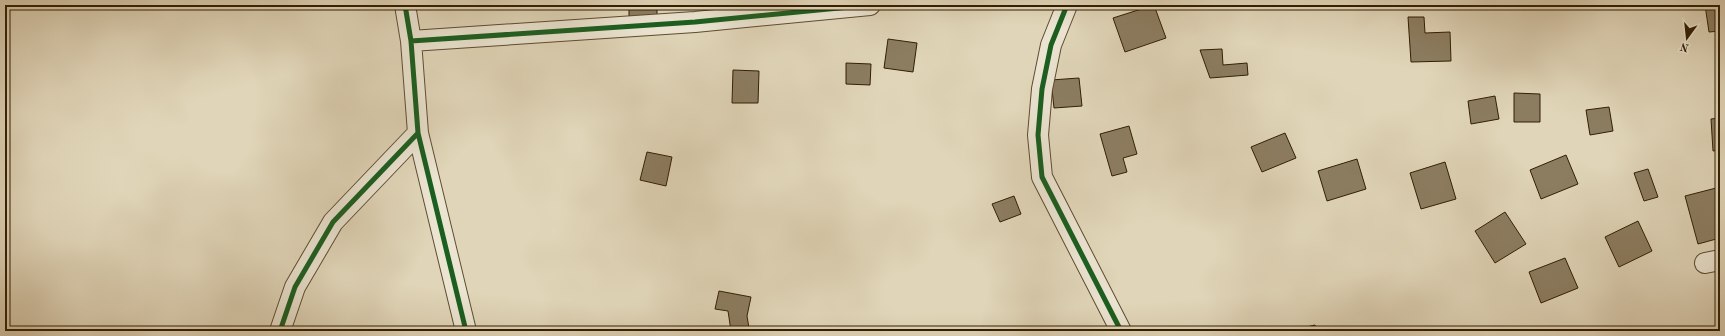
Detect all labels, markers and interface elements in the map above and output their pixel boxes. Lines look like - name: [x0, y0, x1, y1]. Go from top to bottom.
- north arrow: [1667, 18, 1707, 58]
- text: N: [1679, 40, 1690, 53]

